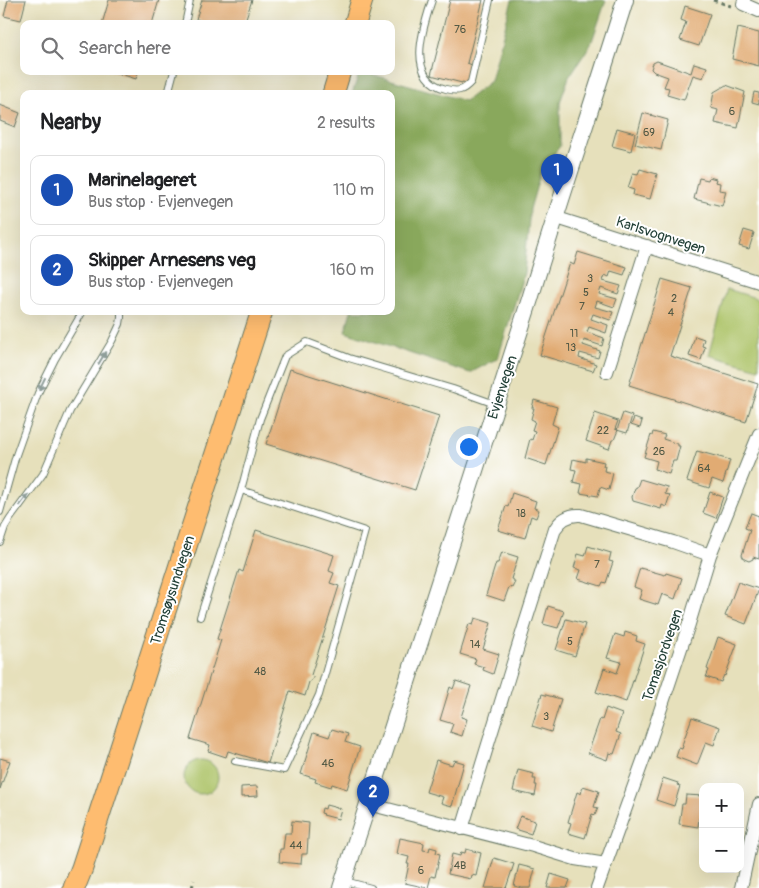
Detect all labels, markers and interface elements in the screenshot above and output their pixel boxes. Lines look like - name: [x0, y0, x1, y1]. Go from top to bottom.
- search box: [20, 20, 395, 75]
- house number: 76: [454, 23, 466, 36]
- icon: search: [38, 34, 66, 62]
- text: Search here: [78, 36, 171, 60]
- house number: 6: [729, 105, 735, 118]
- text: Nearby: [40, 109, 101, 136]
- text: 2 results: [317, 113, 375, 133]
- house number: 69: [643, 126, 655, 139]
- pin: 1: [541, 154, 573, 195]
- text: Marinelageret: [88, 168, 196, 192]
- text: 1: [54, 180, 60, 200]
- text: 110 m: [333, 180, 374, 200]
- text: Bus stop · Evjenvegen: [88, 192, 233, 212]
- street label: Karlsvognvegen: [614, 213, 708, 258]
- text: Skipper Arnesens veg: [88, 248, 256, 272]
- text: 2: [53, 260, 61, 280]
- text: 160 m: [330, 260, 374, 280]
- text: Bus stop · Evjenvegen: [88, 272, 233, 292]
- house number: 3: [587, 272, 593, 285]
- house number: 5: [583, 286, 589, 299]
- house number: 2: [671, 292, 677, 305]
- house number: 7: [579, 300, 585, 313]
- house number: 4: [668, 306, 675, 319]
- house number: 11: [570, 327, 578, 340]
- house number: 13: [566, 341, 576, 354]
- one-way arrow: [97, 352, 106, 365]
- street label: Evjenvegen: [484, 353, 521, 421]
- one-way arrow: [38, 377, 47, 392]
- house number: 22: [597, 424, 609, 437]
- your location: [456, 434, 482, 460]
- house number: 26: [653, 445, 665, 458]
- house number: 64: [698, 462, 711, 475]
- one-way arrow: [19, 494, 30, 507]
- house number: 18: [516, 507, 526, 520]
- street label: Tromsøysundvegen: [147, 533, 198, 647]
- house number: 7: [594, 558, 600, 571]
- street label: Tomasjordvegen: [639, 607, 686, 704]
- house number: 5: [567, 635, 573, 648]
- house number: 14: [470, 638, 481, 651]
- house number: 48: [254, 665, 266, 678]
- house number: 3: [543, 710, 549, 723]
- house number: 46: [322, 757, 334, 770]
- pin: 2: [357, 776, 389, 817]
- map controls: [699, 783, 744, 873]
- button: +: [699, 783, 744, 828]
- button: −: [699, 828, 744, 873]
- house number: 44: [290, 839, 303, 852]
- house number: 4B: [454, 859, 466, 872]
- house number: 6: [418, 864, 424, 877]

